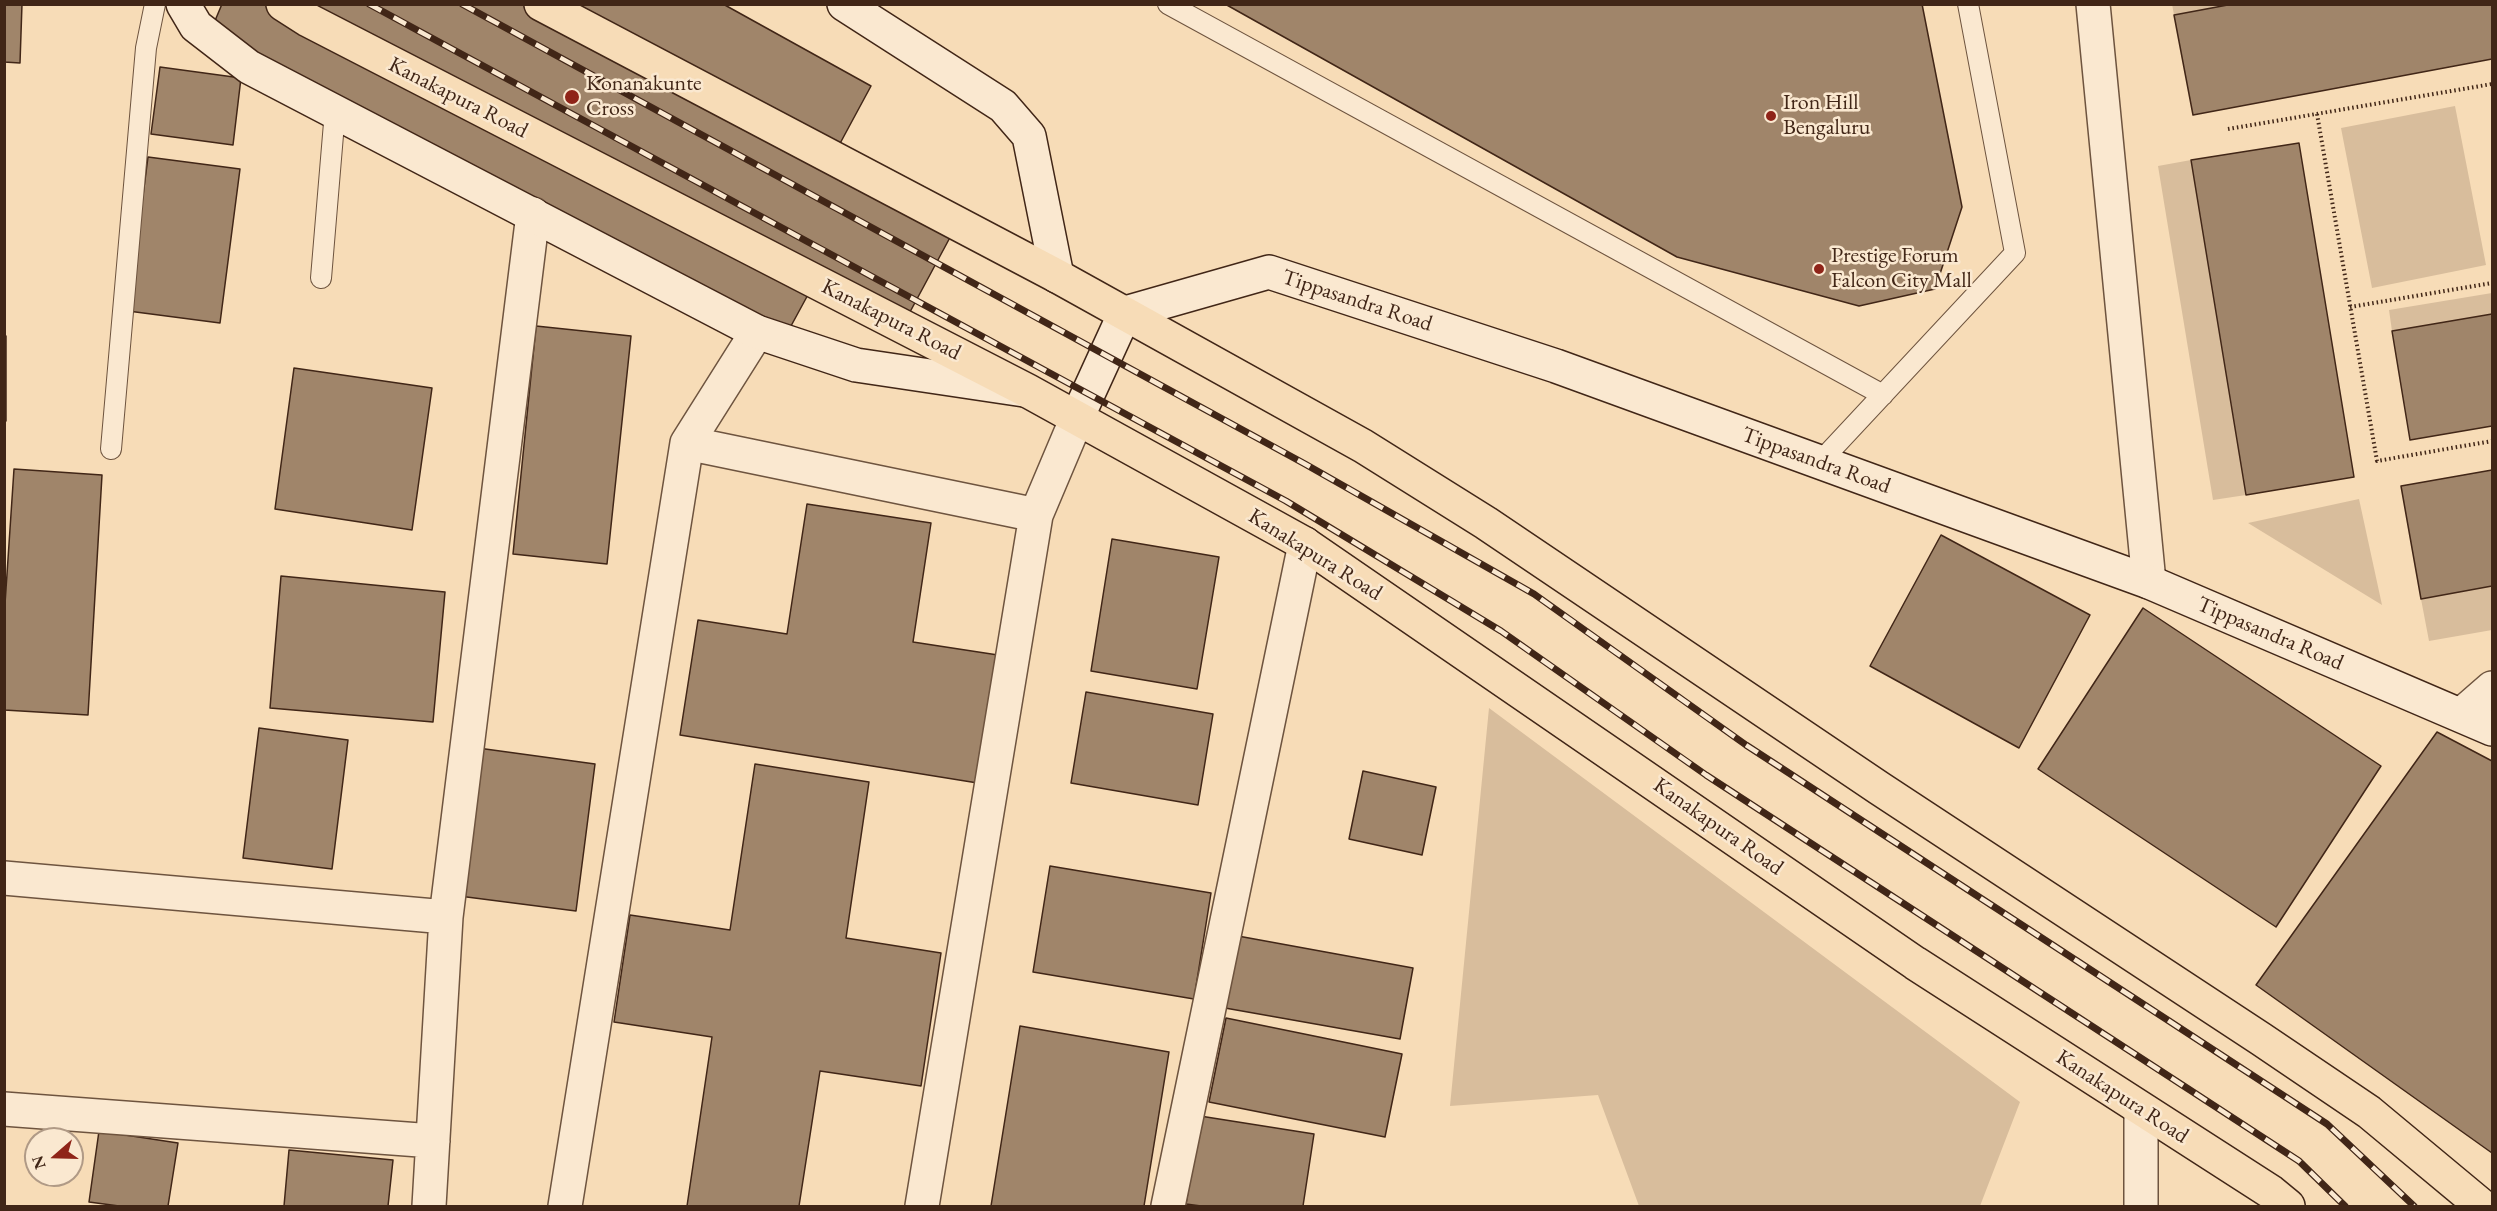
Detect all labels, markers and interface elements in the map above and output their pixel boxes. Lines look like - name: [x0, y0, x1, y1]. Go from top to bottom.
- street label: Kanakapura Road: [384, 52, 532, 144]
- place label: Konanakunte Cross: [586, 71, 702, 122]
- marker: Konanakunte Cross: [563, 88, 581, 106]
- place label: Iron Hill Bengaluru: [1783, 90, 1870, 142]
- marker: Iron Hill Bengaluru: [1764, 109, 1778, 123]
- place label: Prestige Forum Falcon City Mall: [1831, 243, 1972, 294]
- marker: Prestige Forum Falcon City Mall: [1812, 262, 1826, 276]
- street label: Tippasandra Road: [1278, 264, 1436, 338]
- street label: Kanakapura Road: [817, 274, 965, 366]
- street label: Tippasandra Road: [1738, 422, 1894, 500]
- street label: Kanakapura Road: [1243, 503, 1387, 607]
- street label: Tippasandra Road: [2193, 591, 2347, 677]
- street label: Kanakapura Road: [1648, 772, 1788, 882]
- street label: Kanakapura Road: [2051, 1044, 2193, 1150]
- north arrow: [24, 1127, 84, 1187]
- text: N: [26, 1153, 51, 1172]

